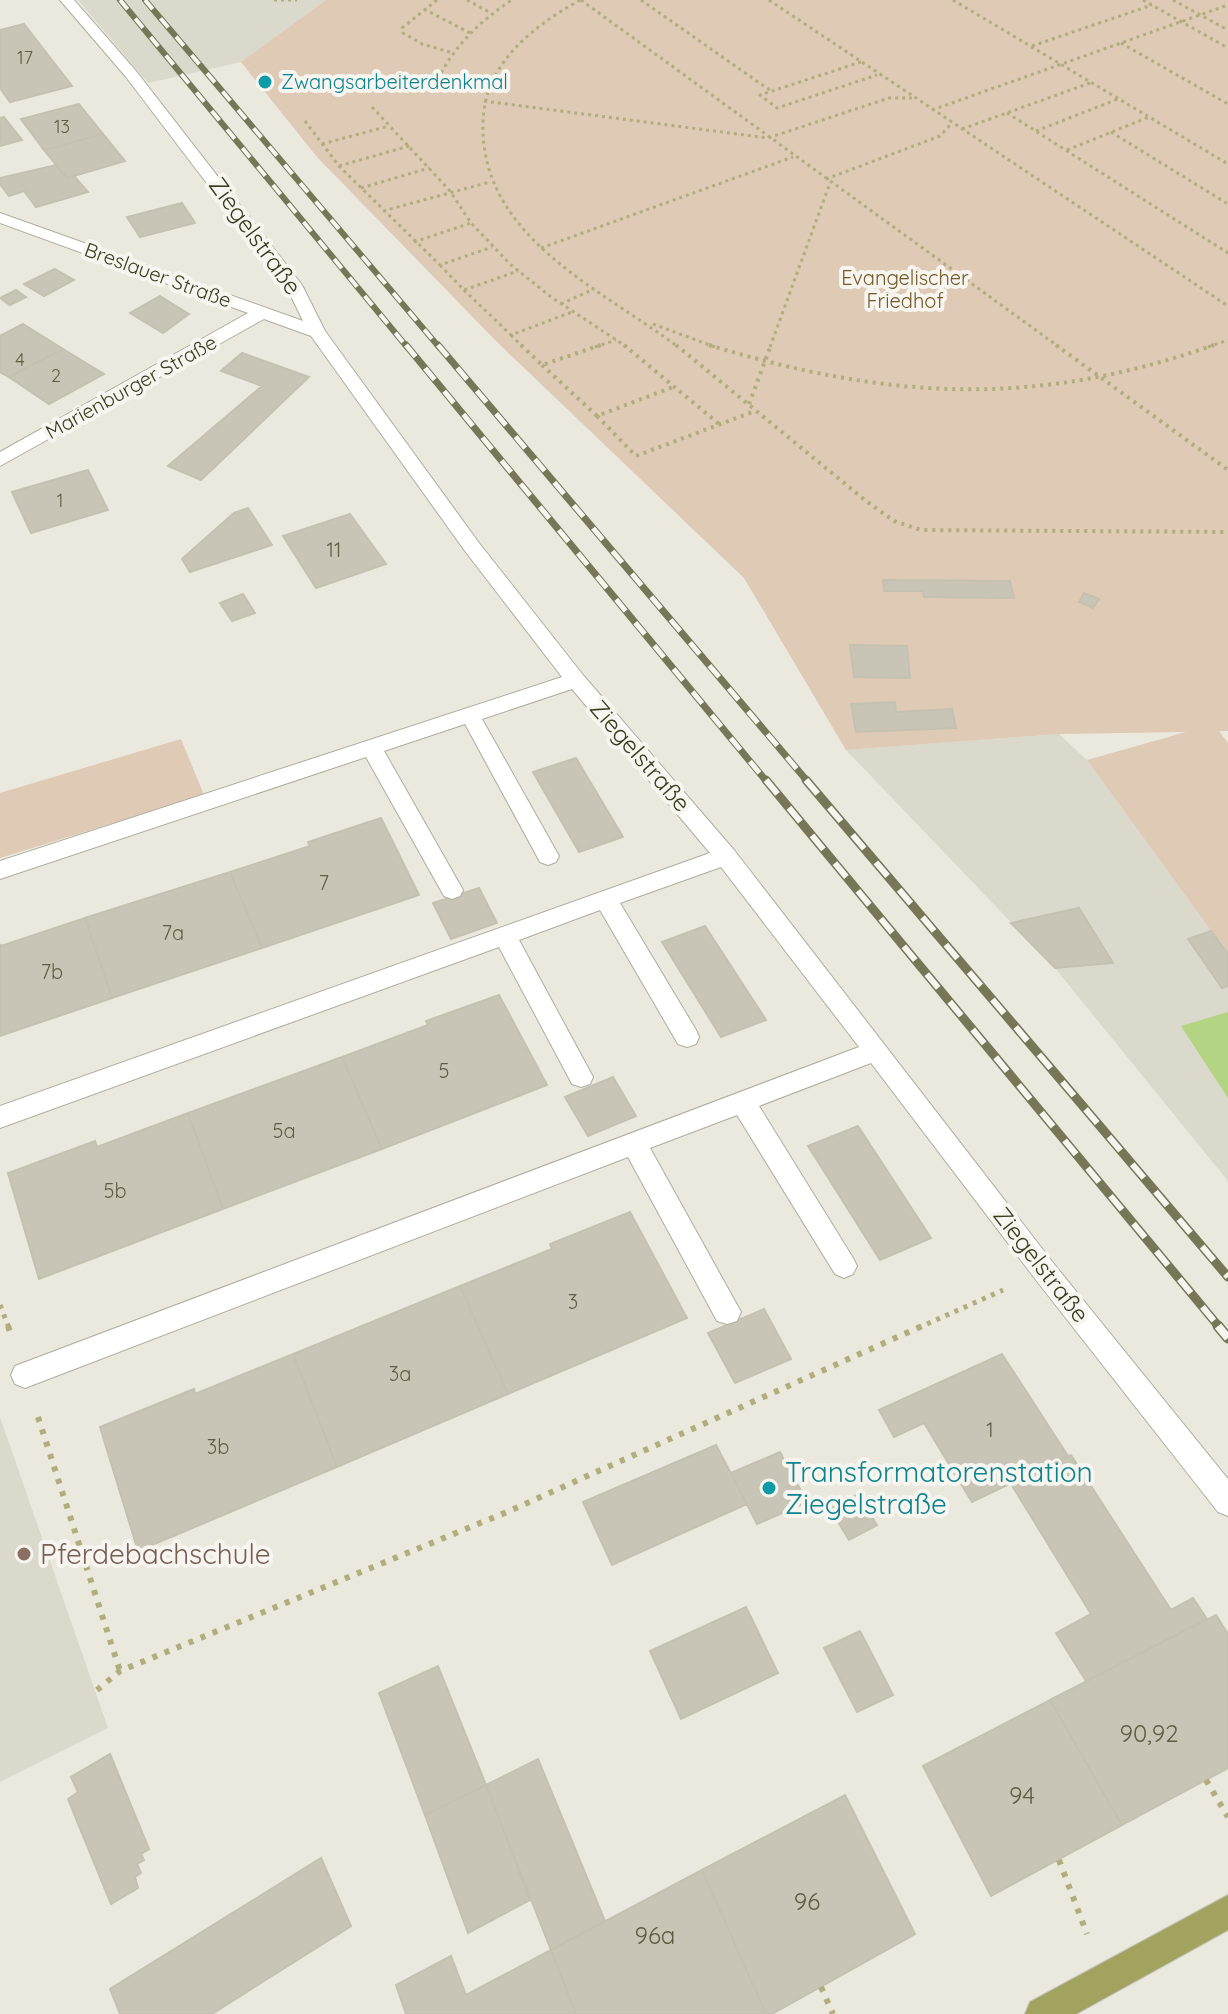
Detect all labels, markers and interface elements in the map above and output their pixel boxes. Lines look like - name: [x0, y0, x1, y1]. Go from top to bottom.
- house number: 17: [17, 46, 33, 69]
- place label: Zwangsarbeiterdenkmal: [281, 69, 508, 94]
- marker: Zwangsarbeiterdenkmal: [256, 73, 274, 91]
- house number: 13: [54, 115, 70, 138]
- street label: Ziegelstraße: [203, 171, 309, 300]
- street label: Breslauer Straße: [81, 236, 235, 313]
- park label: Evangelischer Friedhof: [841, 265, 969, 313]
- street label: Marienburger Straße: [41, 329, 221, 444]
- house number: 4: [15, 348, 25, 371]
- house number: 2: [51, 364, 61, 387]
- house number: 1: [57, 489, 63, 512]
- house number: 11: [327, 537, 341, 562]
- street label: Ziegelstraße: [584, 693, 698, 817]
- house number: 7: [319, 870, 329, 895]
- house number: 7a: [162, 920, 184, 945]
- house number: 7b: [41, 959, 63, 984]
- house number: 5: [439, 1058, 449, 1083]
- house number: 5a: [272, 1118, 296, 1143]
- house number: 5b: [103, 1178, 127, 1203]
- street label: Ziegelstraße: [987, 1201, 1096, 1328]
- house number: 3: [568, 1289, 578, 1314]
- house number: 3a: [389, 1361, 411, 1386]
- house number: 1: [986, 1417, 994, 1442]
- house number: 3b: [207, 1434, 229, 1459]
- place label: Transformatorenstation Ziegelstraße: [785, 1454, 1093, 1521]
- marker: Transformatorenstation Ziegelstraße: [760, 1479, 778, 1497]
- place label: Pferdebachschule: [40, 1536, 271, 1571]
- marker: Pferdebachschule: [15, 1545, 33, 1563]
- house number: 90,92: [1119, 1718, 1179, 1748]
- house number: 94: [1009, 1780, 1035, 1810]
- house number: 96: [794, 1886, 820, 1916]
- house number: 96a: [635, 1920, 675, 1950]

